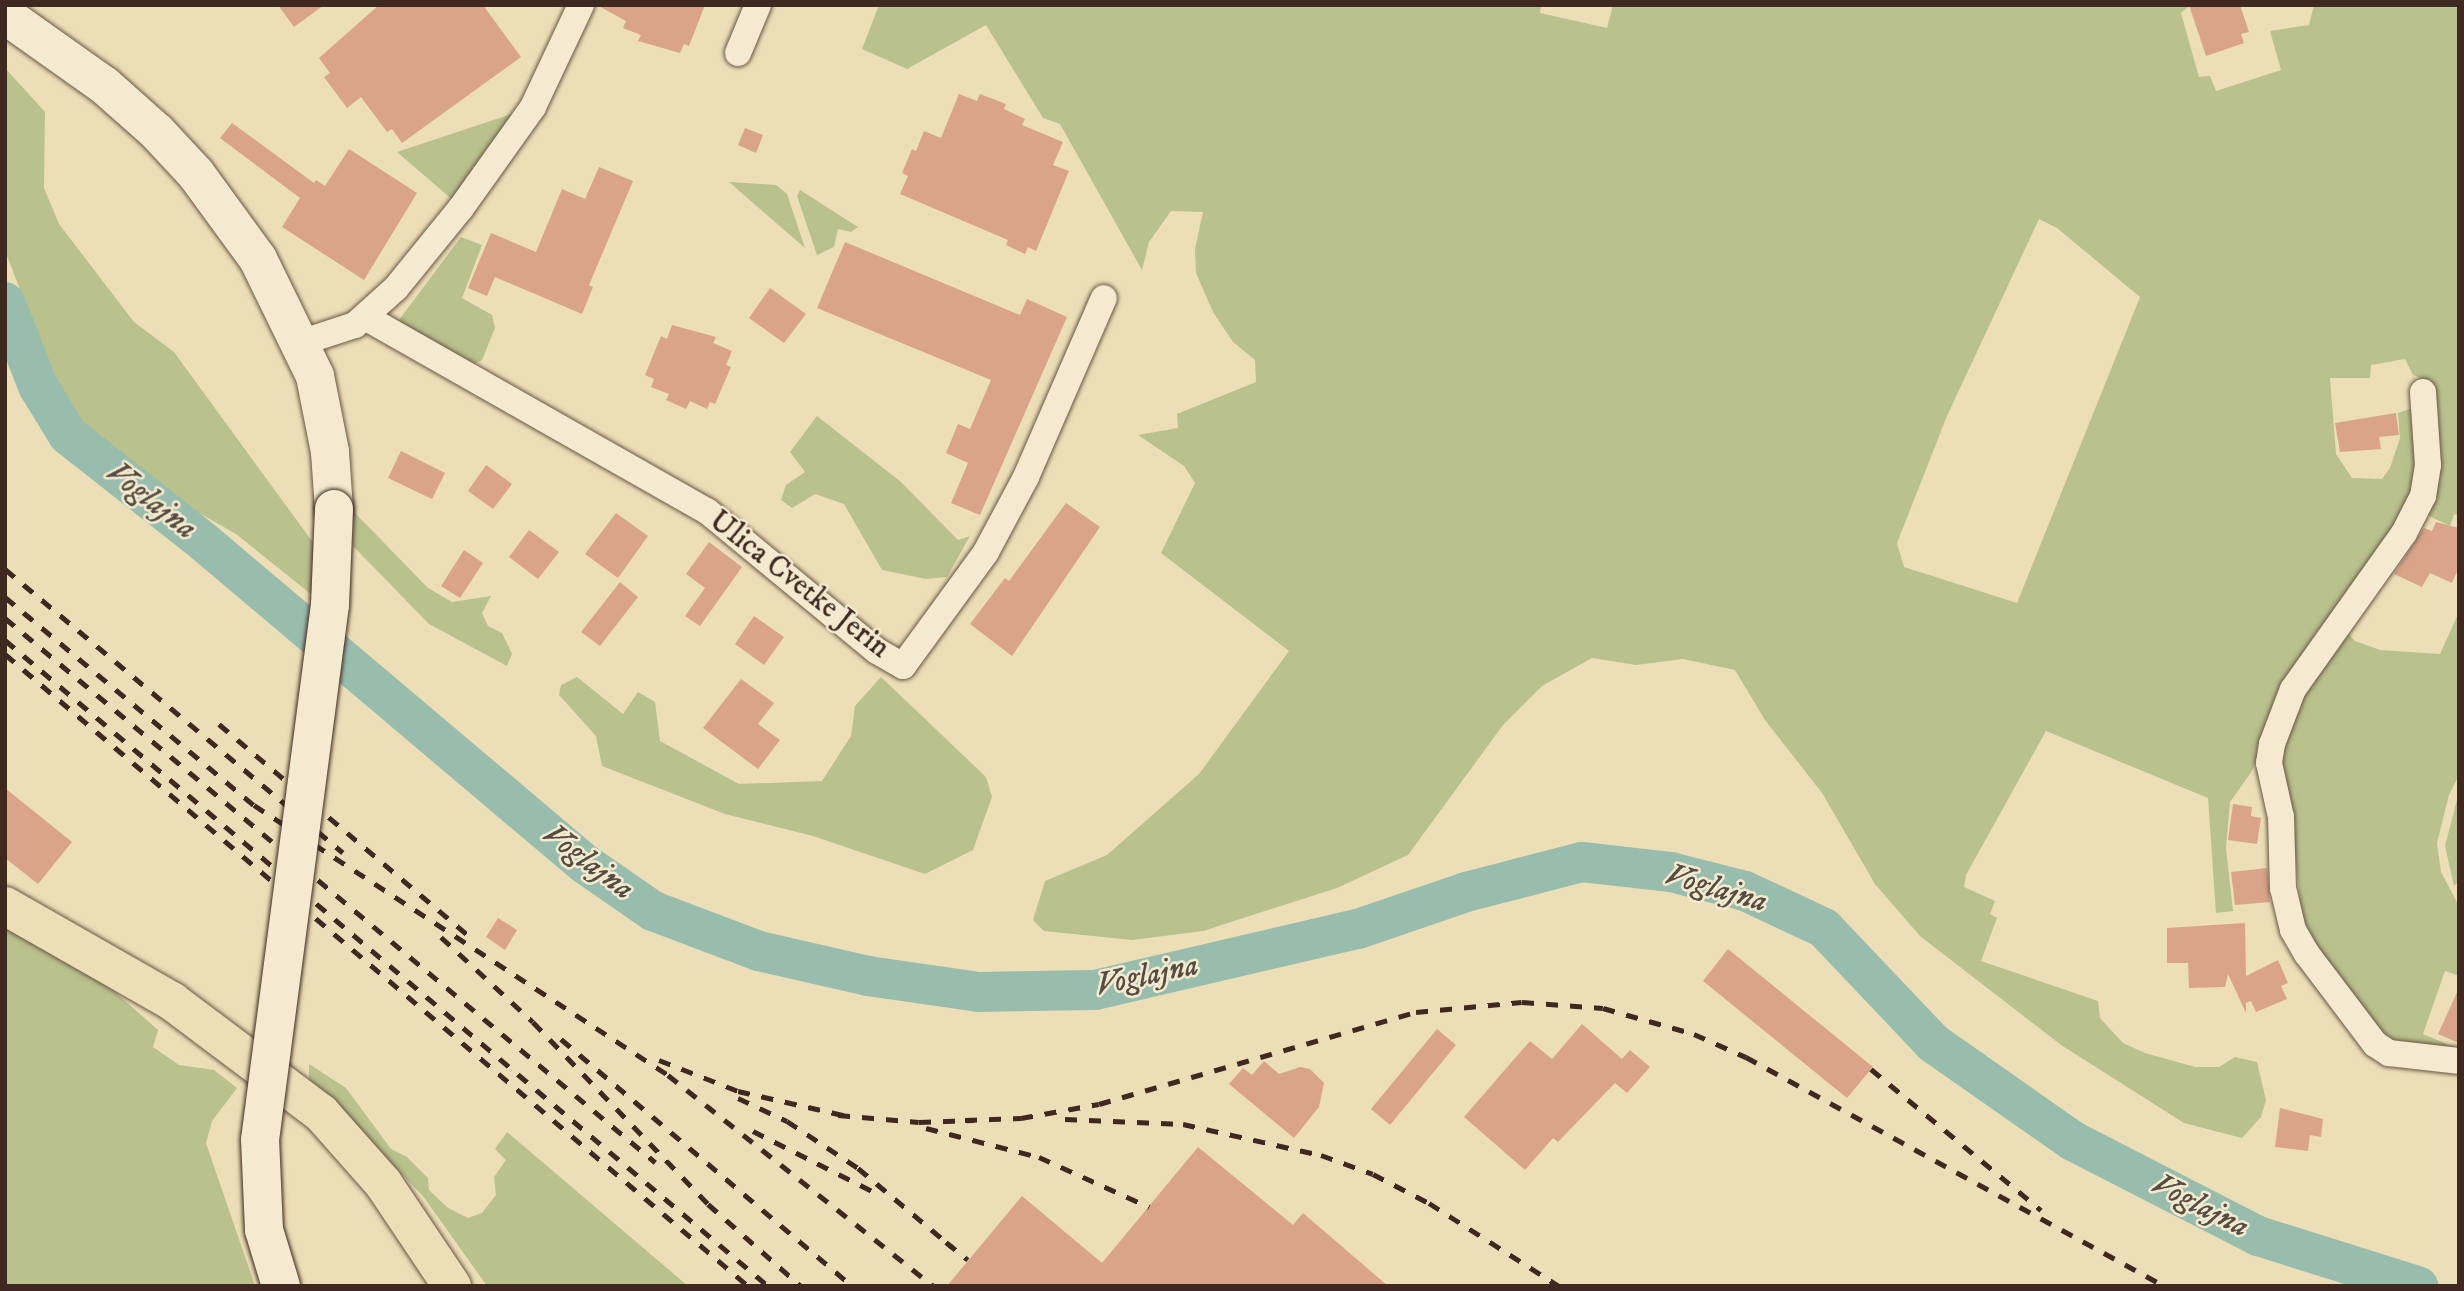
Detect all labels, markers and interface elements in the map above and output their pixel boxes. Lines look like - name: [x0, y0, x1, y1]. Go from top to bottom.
- water label: Voglajna: [98, 454, 204, 548]
- street label: Ulica Cvetke Jerin: [702, 503, 896, 667]
- water label: Voglajna: [535, 815, 641, 909]
- water label: Voglajna: [1660, 856, 1772, 922]
- water label: Voglajna: [1092, 946, 1202, 1006]
- water label: Voglajna: [2145, 1165, 2255, 1247]

